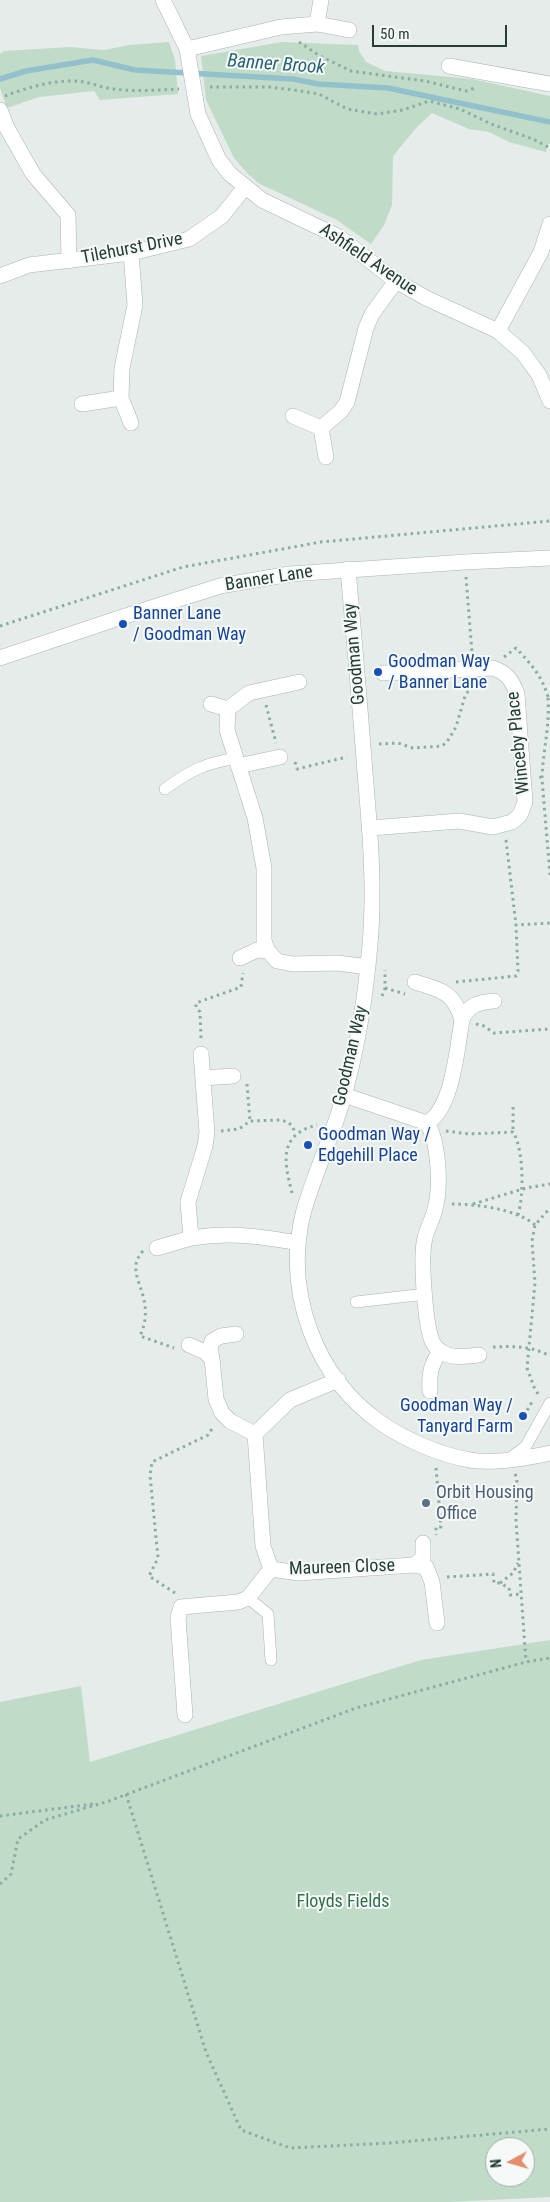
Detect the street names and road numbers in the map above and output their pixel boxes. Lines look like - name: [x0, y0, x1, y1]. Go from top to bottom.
- street label: Ashfield Avenue: [315, 219, 421, 301]
- street label: Tilehurst Drive: [80, 229, 184, 269]
- street label: Banner Lane: [224, 561, 314, 597]
- street label: Goodman Way: [340, 602, 370, 706]
- street label: Winceby Place: [503, 691, 535, 795]
- street label: Goodman Way: [329, 1004, 373, 1108]
- street label: Maureen Close: [289, 1555, 395, 1581]

